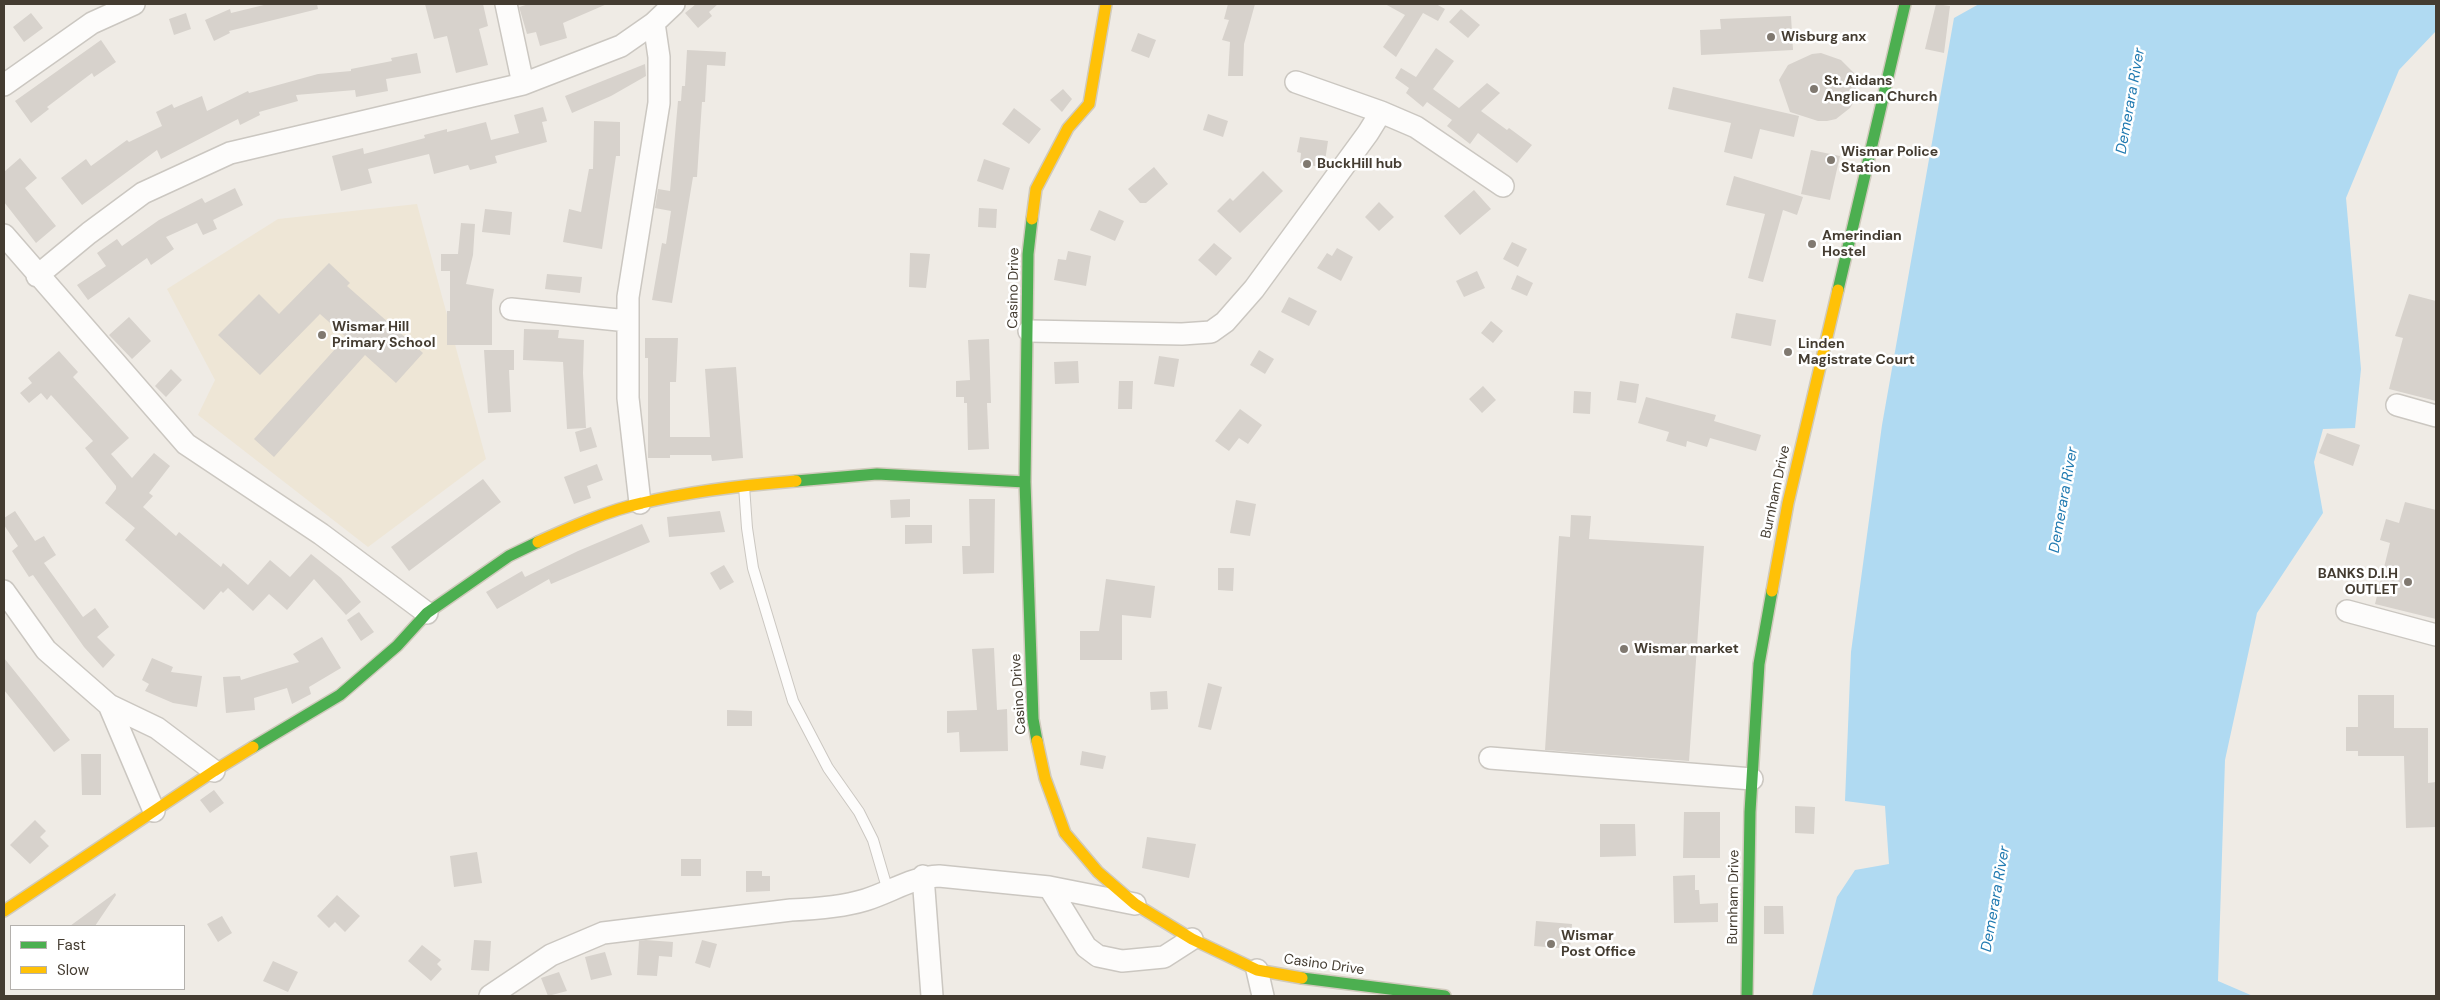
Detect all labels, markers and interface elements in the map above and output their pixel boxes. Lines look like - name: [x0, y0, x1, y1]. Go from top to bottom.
- place label: Wisburg anx: [1781, 29, 1866, 45]
- marker: Wisburg anx: [1765, 31, 1777, 43]
- water label: Demerara River: [2113, 47, 2149, 155]
- place label: St. Aidans Anglican Church: [1824, 73, 1937, 105]
- marker: St. Aidans Anglican Church: [1808, 83, 1820, 95]
- place label: Wismar Police Station: [1841, 144, 1938, 176]
- marker: Wismar Police Station: [1825, 154, 1837, 166]
- place label: BuckHill hub: [1317, 156, 1402, 172]
- marker: BuckHill hub: [1301, 158, 1313, 170]
- place label: Amerindian Hostel: [1822, 228, 1902, 260]
- marker: Amerindian Hostel: [1806, 238, 1818, 250]
- street label: Casino Drive: [1005, 247, 1023, 329]
- place label: Wismar Hill Primary School: [332, 319, 435, 352]
- marker: Wismar Hill Primary School: [316, 329, 328, 341]
- place label: Linden Magistrate Court: [1798, 336, 1915, 368]
- marker: Linden Magistrate Court: [1782, 346, 1794, 358]
- street label: Burnham Drive: [1758, 444, 1794, 540]
- water label: Demerara River: [2046, 446, 2082, 554]
- place label: BANKS D.I.H OUTLET: [2318, 566, 2398, 598]
- marker: BANKS D.I.H OUTLET: [2402, 576, 2414, 588]
- place label: Wismar market: [1634, 641, 1739, 657]
- marker: Wismar market: [1618, 643, 1630, 655]
- street label: Casino Drive: [1008, 653, 1030, 735]
- water label: Demerara River: [1978, 845, 2014, 953]
- street label: Burnham Drive: [1725, 850, 1743, 944]
- legend: [10, 925, 185, 990]
- place label: Wismar Post Office: [1561, 928, 1636, 960]
- text: Fast: [57, 935, 86, 955]
- marker: Wismar Post Office: [1545, 938, 1557, 950]
- street label: Casino Drive: [1283, 951, 1365, 979]
- text: Slow: [57, 960, 89, 980]

